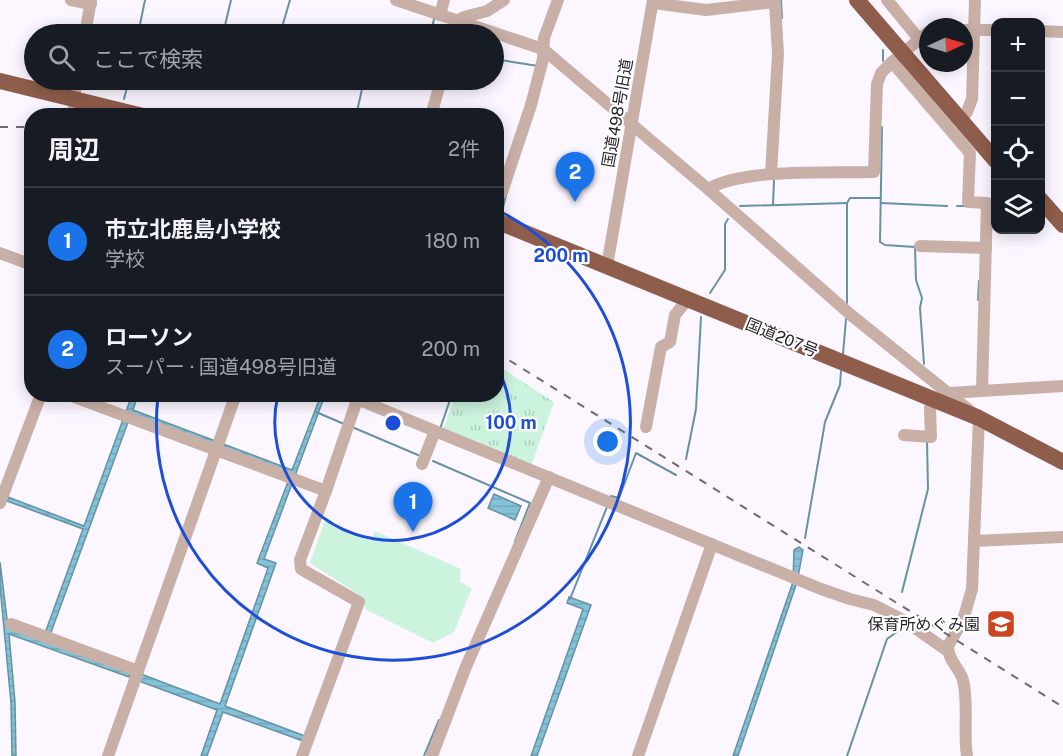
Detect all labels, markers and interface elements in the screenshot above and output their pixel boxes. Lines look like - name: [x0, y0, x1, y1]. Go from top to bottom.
- north arrow: [919, 18, 973, 72]
- map controls: [991, 18, 1045, 234]
- button: +: [991, 18, 1045, 72]
- search box: [24, 24, 504, 90]
- icon: search: [45, 41, 78, 74]
- text: ここで検索: [93, 46, 203, 72]
- street label: 国道498号旧道: [599, 57, 636, 169]
- button: −: [991, 72, 1045, 126]
- button: locate: [991, 126, 1045, 180]
- text: 周辺: [48, 134, 100, 165]
- text: 2件: [448, 137, 480, 161]
- pin: 2: [556, 152, 594, 202]
- button: layers: [991, 180, 1045, 234]
- text: 市立北鹿島小学校: [105, 216, 281, 242]
- text: 1: [63, 229, 72, 253]
- text: 180 m: [425, 229, 480, 253]
- text: 200 m: [534, 245, 588, 266]
- text: 学校: [105, 247, 145, 271]
- street label: 国道207号: [743, 314, 821, 361]
- text: ローソン: [105, 324, 193, 350]
- text: 2: [61, 337, 74, 361]
- text: 200 m: [422, 337, 480, 361]
- text: スーパー · 国道498号旧道: [105, 355, 337, 379]
- text: 100 m: [485, 412, 537, 433]
- centre of rings: [383, 413, 403, 433]
- your location: [593, 427, 622, 456]
- pin: 1: [394, 482, 432, 532]
- school or university icon: 保育所めぐみ園: [985, 608, 1017, 640]
- place label: 保育所めぐみ園: [868, 615, 980, 634]

